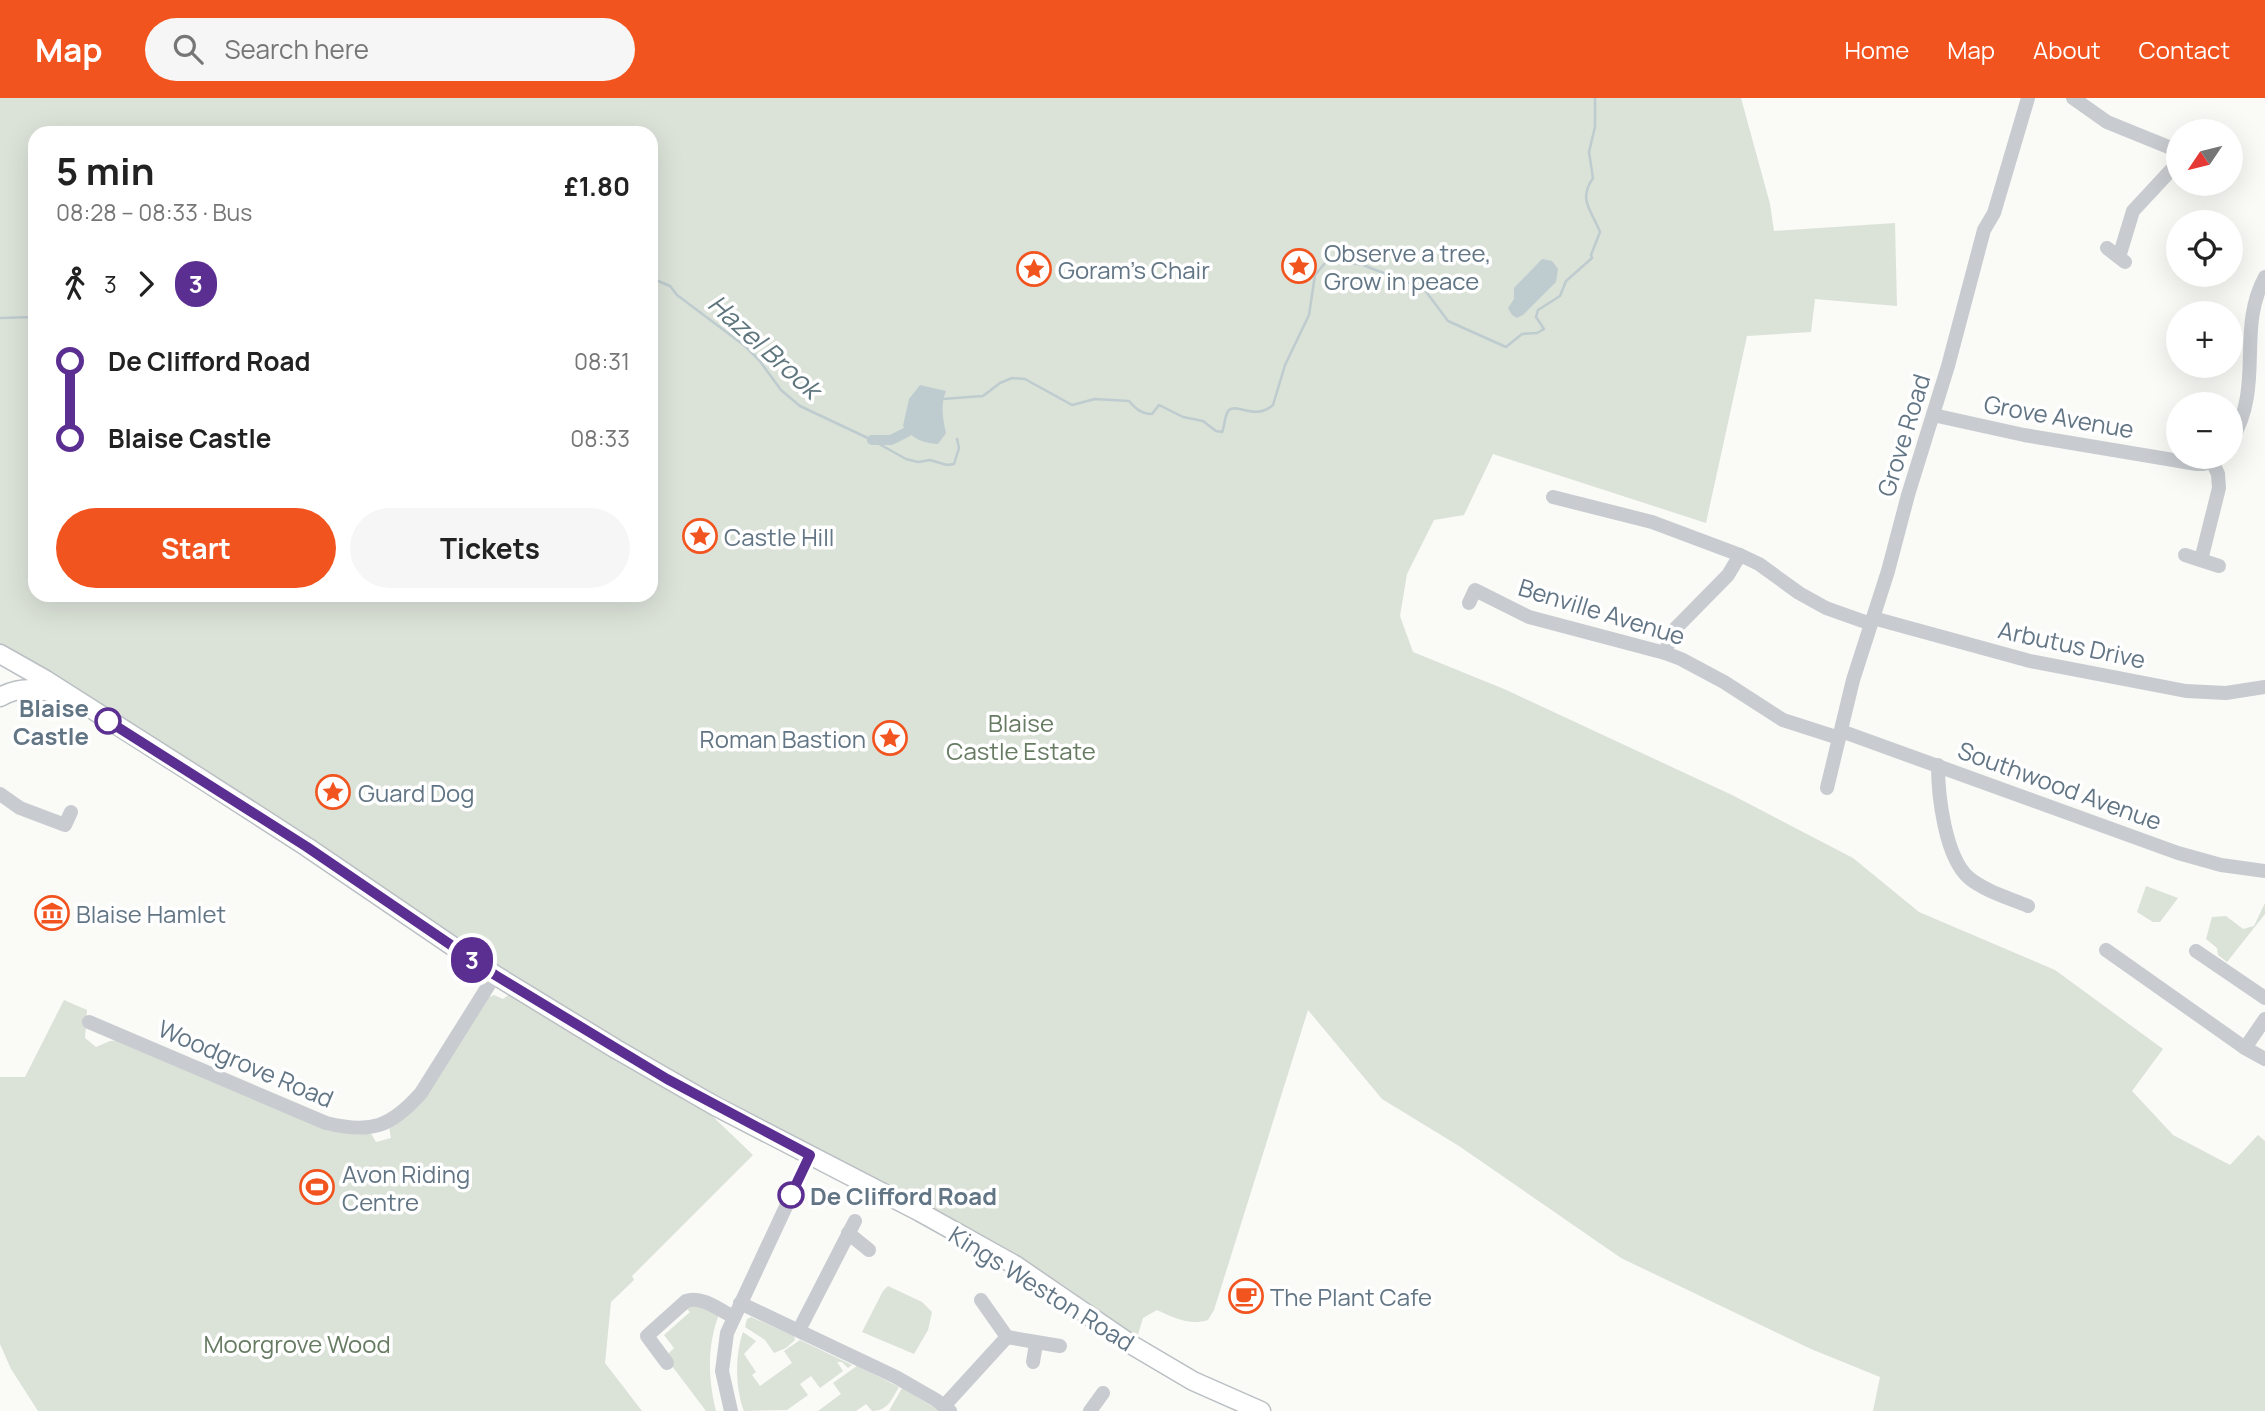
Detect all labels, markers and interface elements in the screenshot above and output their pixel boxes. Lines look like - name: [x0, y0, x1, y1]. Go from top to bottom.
- search box: [145, 18, 635, 81]
- text: Map: [35, 27, 103, 72]
- icon: search: [169, 30, 207, 68]
- text: Search here: [225, 31, 369, 67]
- text: Home: [1844, 33, 1909, 66]
- text: Map: [1947, 33, 1995, 66]
- text: About: [2033, 33, 2101, 66]
- text: Contact: [2139, 33, 2230, 66]
- north arrow: [2166, 119, 2244, 196]
- map controls: [2166, 119, 2243, 469]
- text: 5 min: [56, 144, 154, 196]
- text: £1.80: [564, 168, 630, 204]
- text: 08:28 – 08:33 · Bus: [56, 196, 252, 228]
- button: locate: [2166, 210, 2243, 287]
- place label: Observe a tree, Grow in peace: [1324, 236, 1491, 297]
- place icon: Observe a tree, Grow in peace: [1280, 247, 1318, 285]
- place icon: Goram's Chair: [1015, 250, 1053, 288]
- place label: Goram's Chair: [1058, 253, 1210, 286]
- icon: walk: [56, 265, 94, 303]
- icon: forward: [127, 265, 165, 303]
- text: 3: [189, 267, 203, 300]
- text: 3: [104, 268, 117, 300]
- water label: Hazel Brook: [701, 286, 832, 409]
- button: +: [2166, 301, 2243, 378]
- text: De Clifford Road: [108, 343, 311, 379]
- text: 08:31: [574, 345, 630, 377]
- street label: Grove Road: [1869, 370, 1937, 500]
- street label: Grove Avenue: [1981, 387, 2137, 445]
- button: −: [2166, 392, 2243, 469]
- text: Blaise Castle: [108, 420, 271, 456]
- text: 08:33: [570, 422, 630, 454]
- button: Start: [56, 508, 336, 588]
- button: Tickets: [350, 508, 630, 588]
- place icon: Castle Hill: [681, 517, 719, 555]
- place label: Castle Hill: [724, 520, 834, 553]
- street label: Benville Avenue: [1515, 570, 1689, 652]
- street label: Arbutus Drive: [1995, 612, 2149, 676]
- place label: Blaise Castle: [13, 691, 89, 752]
- park label: Blaise Castle Estate: [946, 706, 1096, 767]
- marker: Blaise Castle: [95, 708, 121, 734]
- place icon: Roman Bastion: [871, 719, 909, 757]
- place label: Roman Bastion: [700, 722, 866, 755]
- street label: Southwood Avenue: [1954, 733, 2166, 837]
- place icon: Guard Dog: [314, 773, 352, 811]
- place label: Guard Dog: [358, 776, 474, 809]
- museum icon: Blaise Hamlet: [33, 894, 71, 932]
- place label: Blaise Hamlet: [76, 897, 226, 930]
- line badge: 3: [449, 937, 495, 983]
- text: 3: [465, 943, 479, 976]
- street label: Woodgrove Road: [153, 1011, 339, 1115]
- place label: Avon Riding Centre: [342, 1157, 470, 1218]
- sports icon: Avon Riding Centre: [298, 1168, 336, 1206]
- place label: De Clifford Road: [810, 1179, 997, 1212]
- marker: De Clifford Road: [778, 1182, 804, 1208]
- street label: Kings Weston Road: [943, 1218, 1141, 1358]
- cafe icon: The Plant Cafe: [1227, 1277, 1265, 1315]
- place label: The Plant Cafe: [1270, 1280, 1432, 1313]
- park label: Moorgrove Wood: [203, 1327, 391, 1360]

